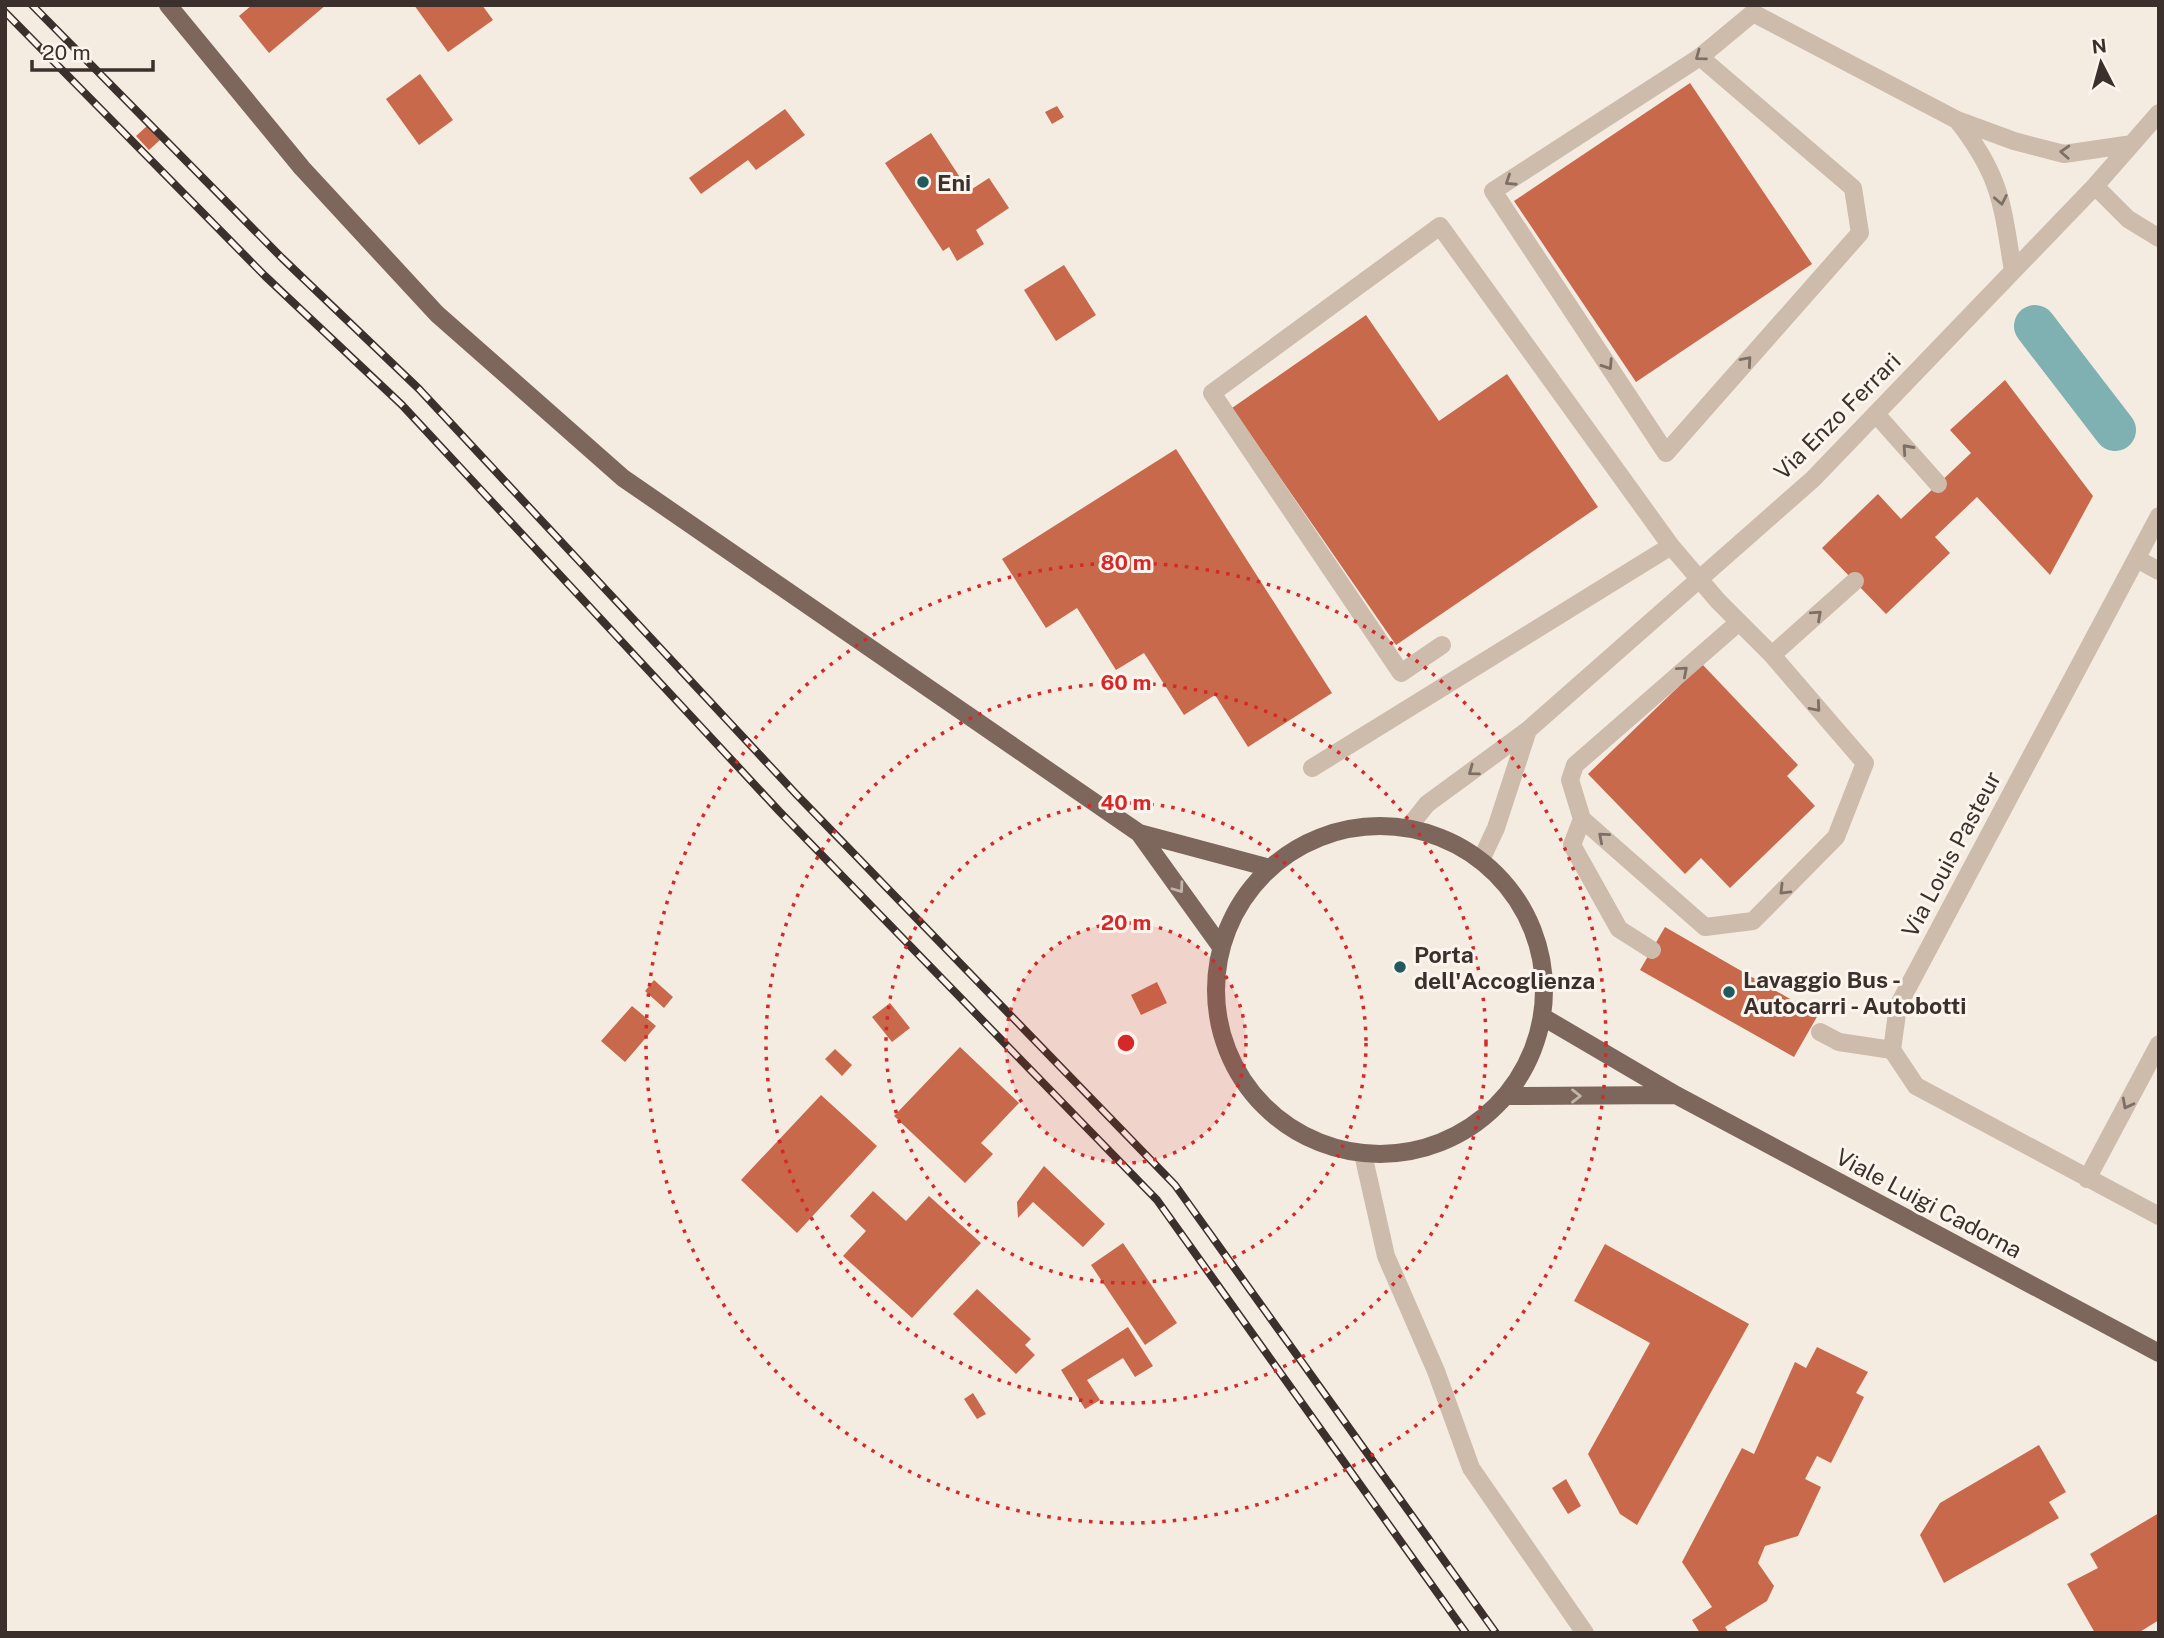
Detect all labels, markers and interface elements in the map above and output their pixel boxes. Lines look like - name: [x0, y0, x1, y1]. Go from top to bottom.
- scale bar: [32, 28, 152, 72]
- north arrow: [2066, 28, 2136, 98]
- text: N: [2091, 34, 2108, 58]
- text: 20 m: [42, 40, 91, 65]
- one-way arrow: [1695, 47, 1708, 60]
- one-way arrow: [2059, 144, 2070, 159]
- place label: Eni: [937, 169, 971, 196]
- one-way arrow: [1505, 172, 1518, 185]
- marker: Eni: [915, 174, 931, 190]
- one-way arrow: [1993, 194, 2008, 206]
- street label: Via Enzo Ferrari: [1768, 347, 1906, 485]
- one-way arrow: [1738, 356, 1751, 369]
- one-way arrow: [1600, 357, 1613, 370]
- one-way arrow: [1902, 444, 1915, 457]
- text: 80 m: [1100, 550, 1152, 575]
- one-way arrow: [1809, 611, 1822, 623]
- one-way arrow: [1674, 667, 1687, 679]
- text: 60 m: [1101, 670, 1151, 695]
- one-way arrow: [1808, 699, 1820, 712]
- one-way arrow: [1468, 762, 1480, 775]
- street label: Via Louis Pasteur: [1896, 766, 2006, 942]
- text: 40 m: [1101, 790, 1151, 815]
- one-way arrow: [1598, 833, 1611, 845]
- one-way arrow: [1171, 880, 1183, 893]
- one-way arrow: [1779, 882, 1792, 895]
- text: 20 m: [1101, 910, 1151, 935]
- place label: Porta dell'Accoglienza: [1414, 941, 1595, 994]
- marker: Porta dell'Accoglienza: [1392, 959, 1408, 975]
- place label: Lavaggio Bus - Autocarri - Autobotti: [1743, 966, 1967, 1019]
- marker: Lavaggio Bus - Autocarri - Autobotti: [1721, 984, 1737, 1000]
- centre of rings: [1114, 1031, 1138, 1055]
- one-way arrow: [1571, 1088, 1581, 1104]
- one-way arrow: [2122, 1097, 2135, 1109]
- street label: Viale Luigi Cadorna: [1831, 1143, 2027, 1263]

